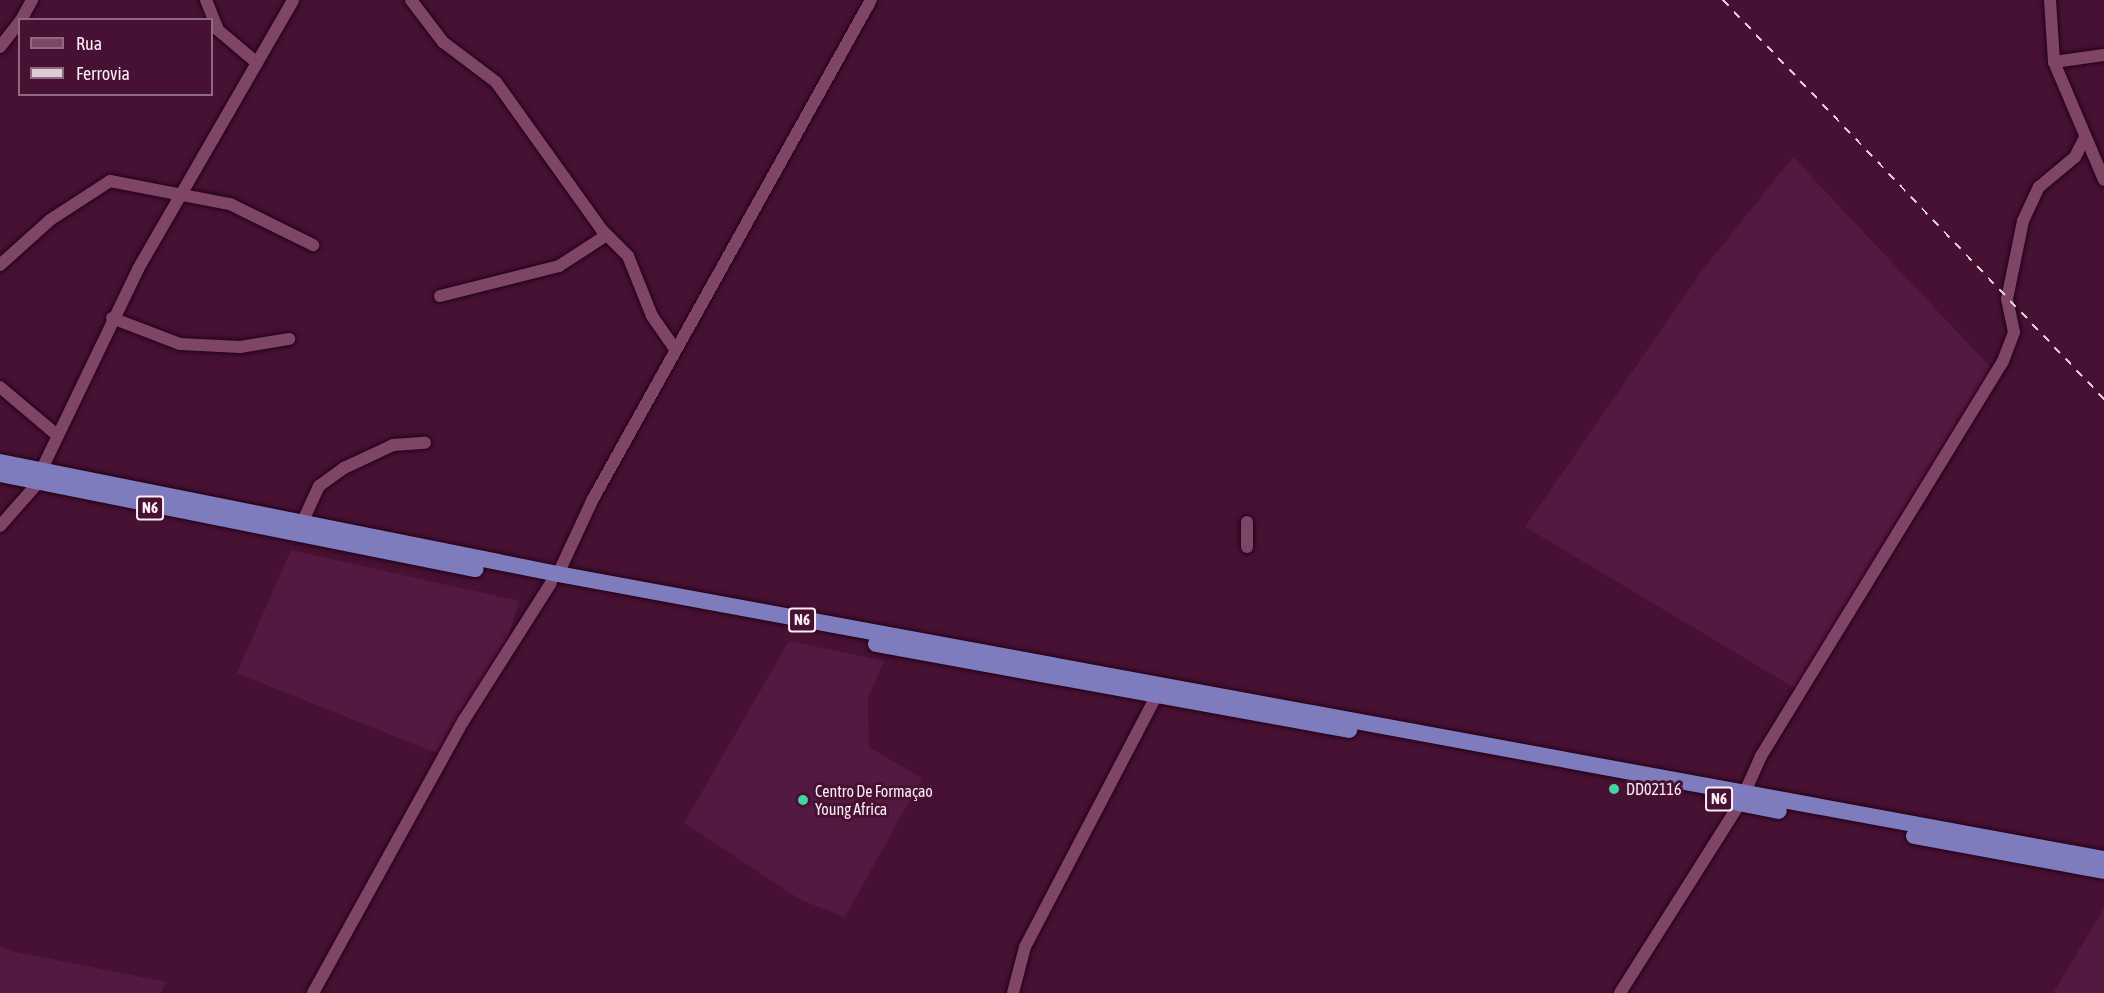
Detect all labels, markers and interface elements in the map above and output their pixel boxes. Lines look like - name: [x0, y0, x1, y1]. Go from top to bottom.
- legend: [18, 18, 213, 96]
- text: Rua: [76, 33, 102, 54]
- text: Ferrovia: [76, 63, 130, 84]
- road number: N6: [135, 496, 165, 520]
- road number: N6: [787, 608, 817, 632]
- place label: DD02116: [1626, 779, 1682, 799]
- place label: Centro De Formaçao Young Africa: [815, 781, 933, 819]
- marker: DD02116: [1607, 782, 1621, 796]
- road number: N6: [1704, 787, 1734, 811]
- marker: Centro De Formaçao Young Africa: [796, 793, 810, 807]

